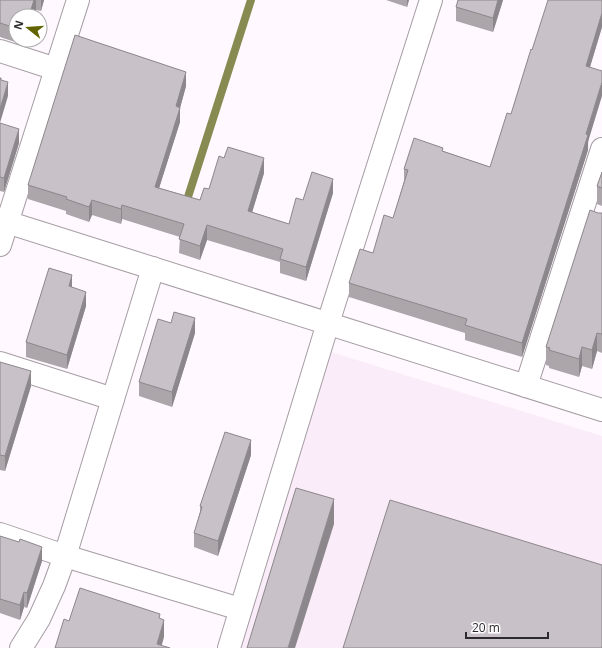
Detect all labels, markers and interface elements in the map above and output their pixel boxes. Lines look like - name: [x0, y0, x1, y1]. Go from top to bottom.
- north arrow: [8, 8, 48, 48]
- text: N: [9, 18, 26, 31]
- scale bar: [466, 614, 548, 640]
- text: 20 m: [472, 619, 500, 636]

